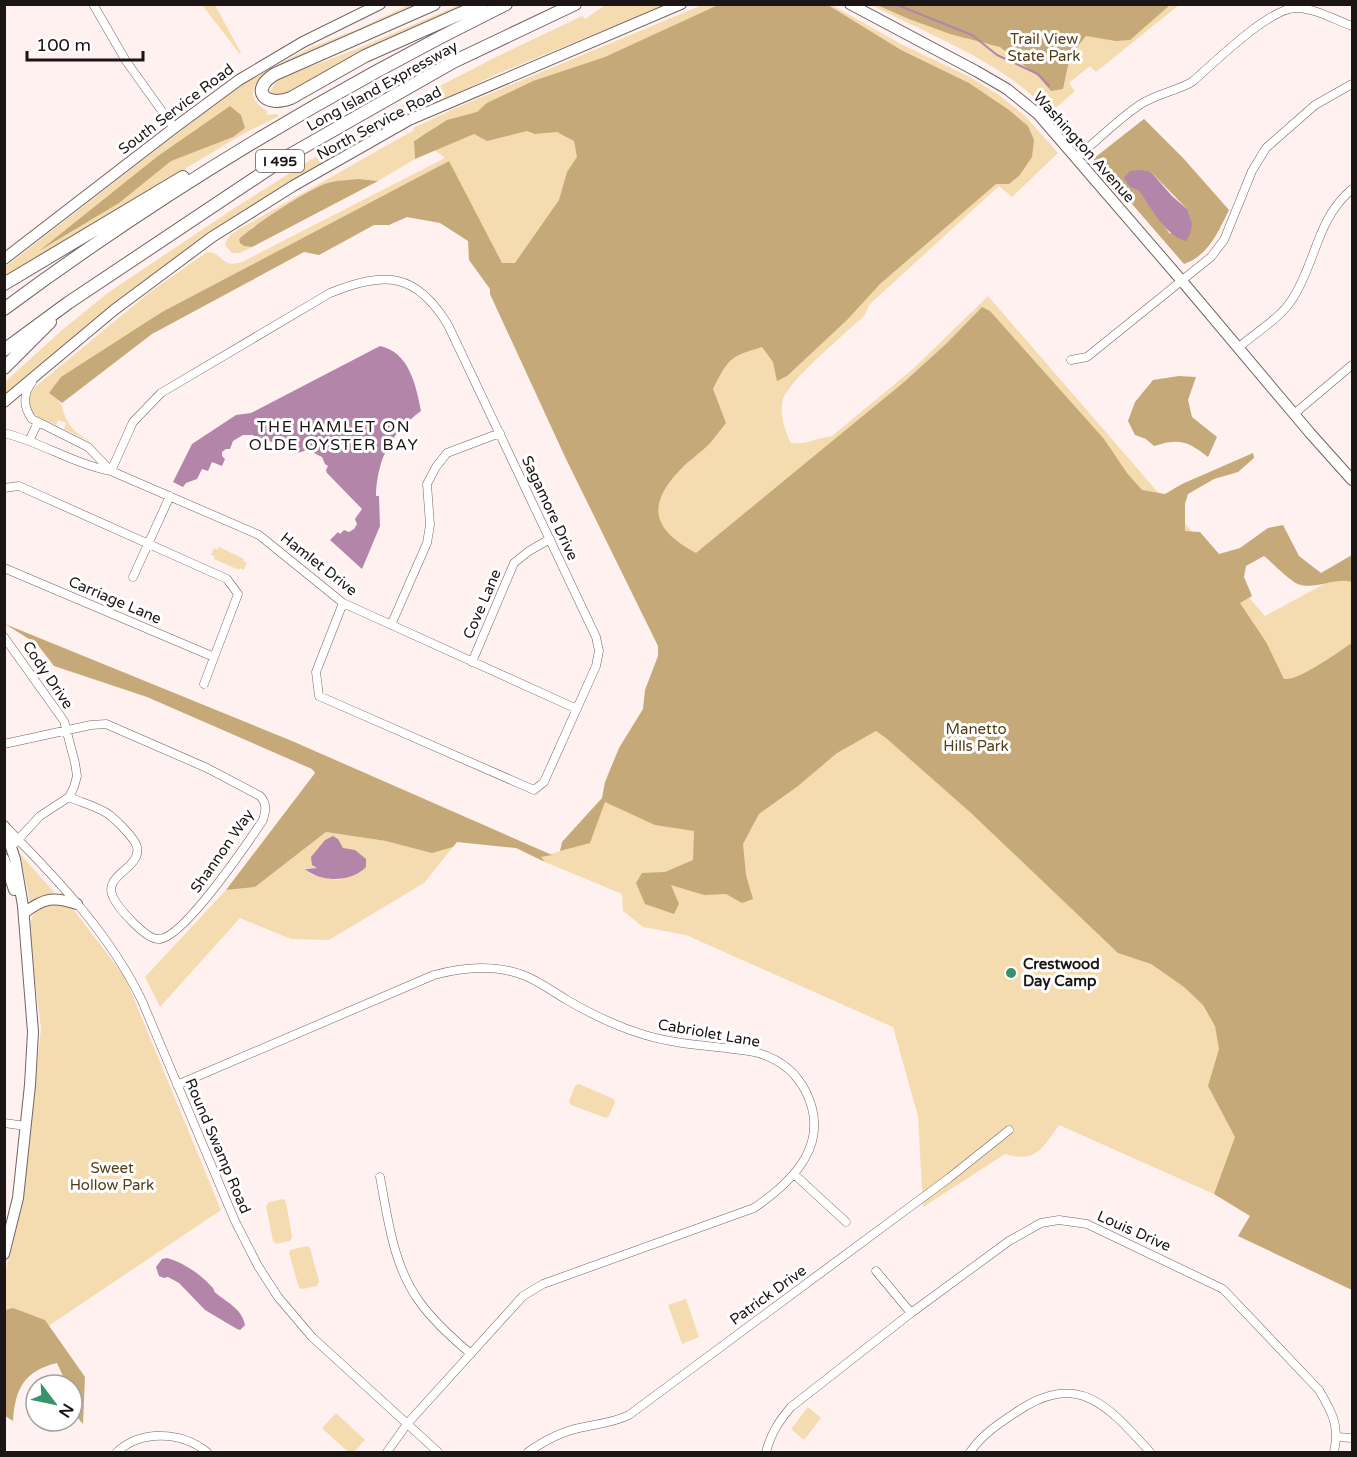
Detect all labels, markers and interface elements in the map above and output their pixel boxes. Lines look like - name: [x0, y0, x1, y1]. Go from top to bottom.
- scale bar: [27, 24, 142, 62]
- park label: Trail View State Park: [1008, 30, 1080, 65]
- text: 100 m: [36, 34, 91, 56]
- street label: Long Island Expressway: [303, 37, 461, 135]
- street label: South Service Road: [115, 60, 237, 158]
- street label: North Service Road: [314, 83, 444, 163]
- street label: Washington Avenue: [1029, 88, 1139, 206]
- road number: I 495: [256, 150, 304, 172]
- district label: THE HAMLET ON OLDE OYSTER BAY: [249, 417, 419, 455]
- street label: Sagamore Drive: [518, 453, 582, 563]
- street label: Hamlet Drive: [277, 528, 361, 600]
- street label: Cove Lane: [459, 566, 505, 642]
- street label: Carriage Lane: [66, 572, 164, 628]
- street label: Cody Drive: [19, 638, 77, 712]
- park label: Manetto Hills Park: [943, 720, 1009, 755]
- street label: Shannon Way: [187, 806, 257, 896]
- place label: Crestwood Day Camp: [1023, 955, 1100, 991]
- marker: Crestwood Day Camp: [1004, 966, 1018, 980]
- street label: Cabriolet Lane: [656, 1015, 762, 1051]
- street label: Round Swamp Road: [181, 1076, 255, 1216]
- park label: Sweet Hollow Park: [70, 1159, 154, 1194]
- street label: Louis Drive: [1094, 1207, 1174, 1255]
- street label: Patrick Drive: [726, 1261, 810, 1329]
- north arrow: [24, 1373, 84, 1433]
- text: N: [54, 1400, 78, 1421]

